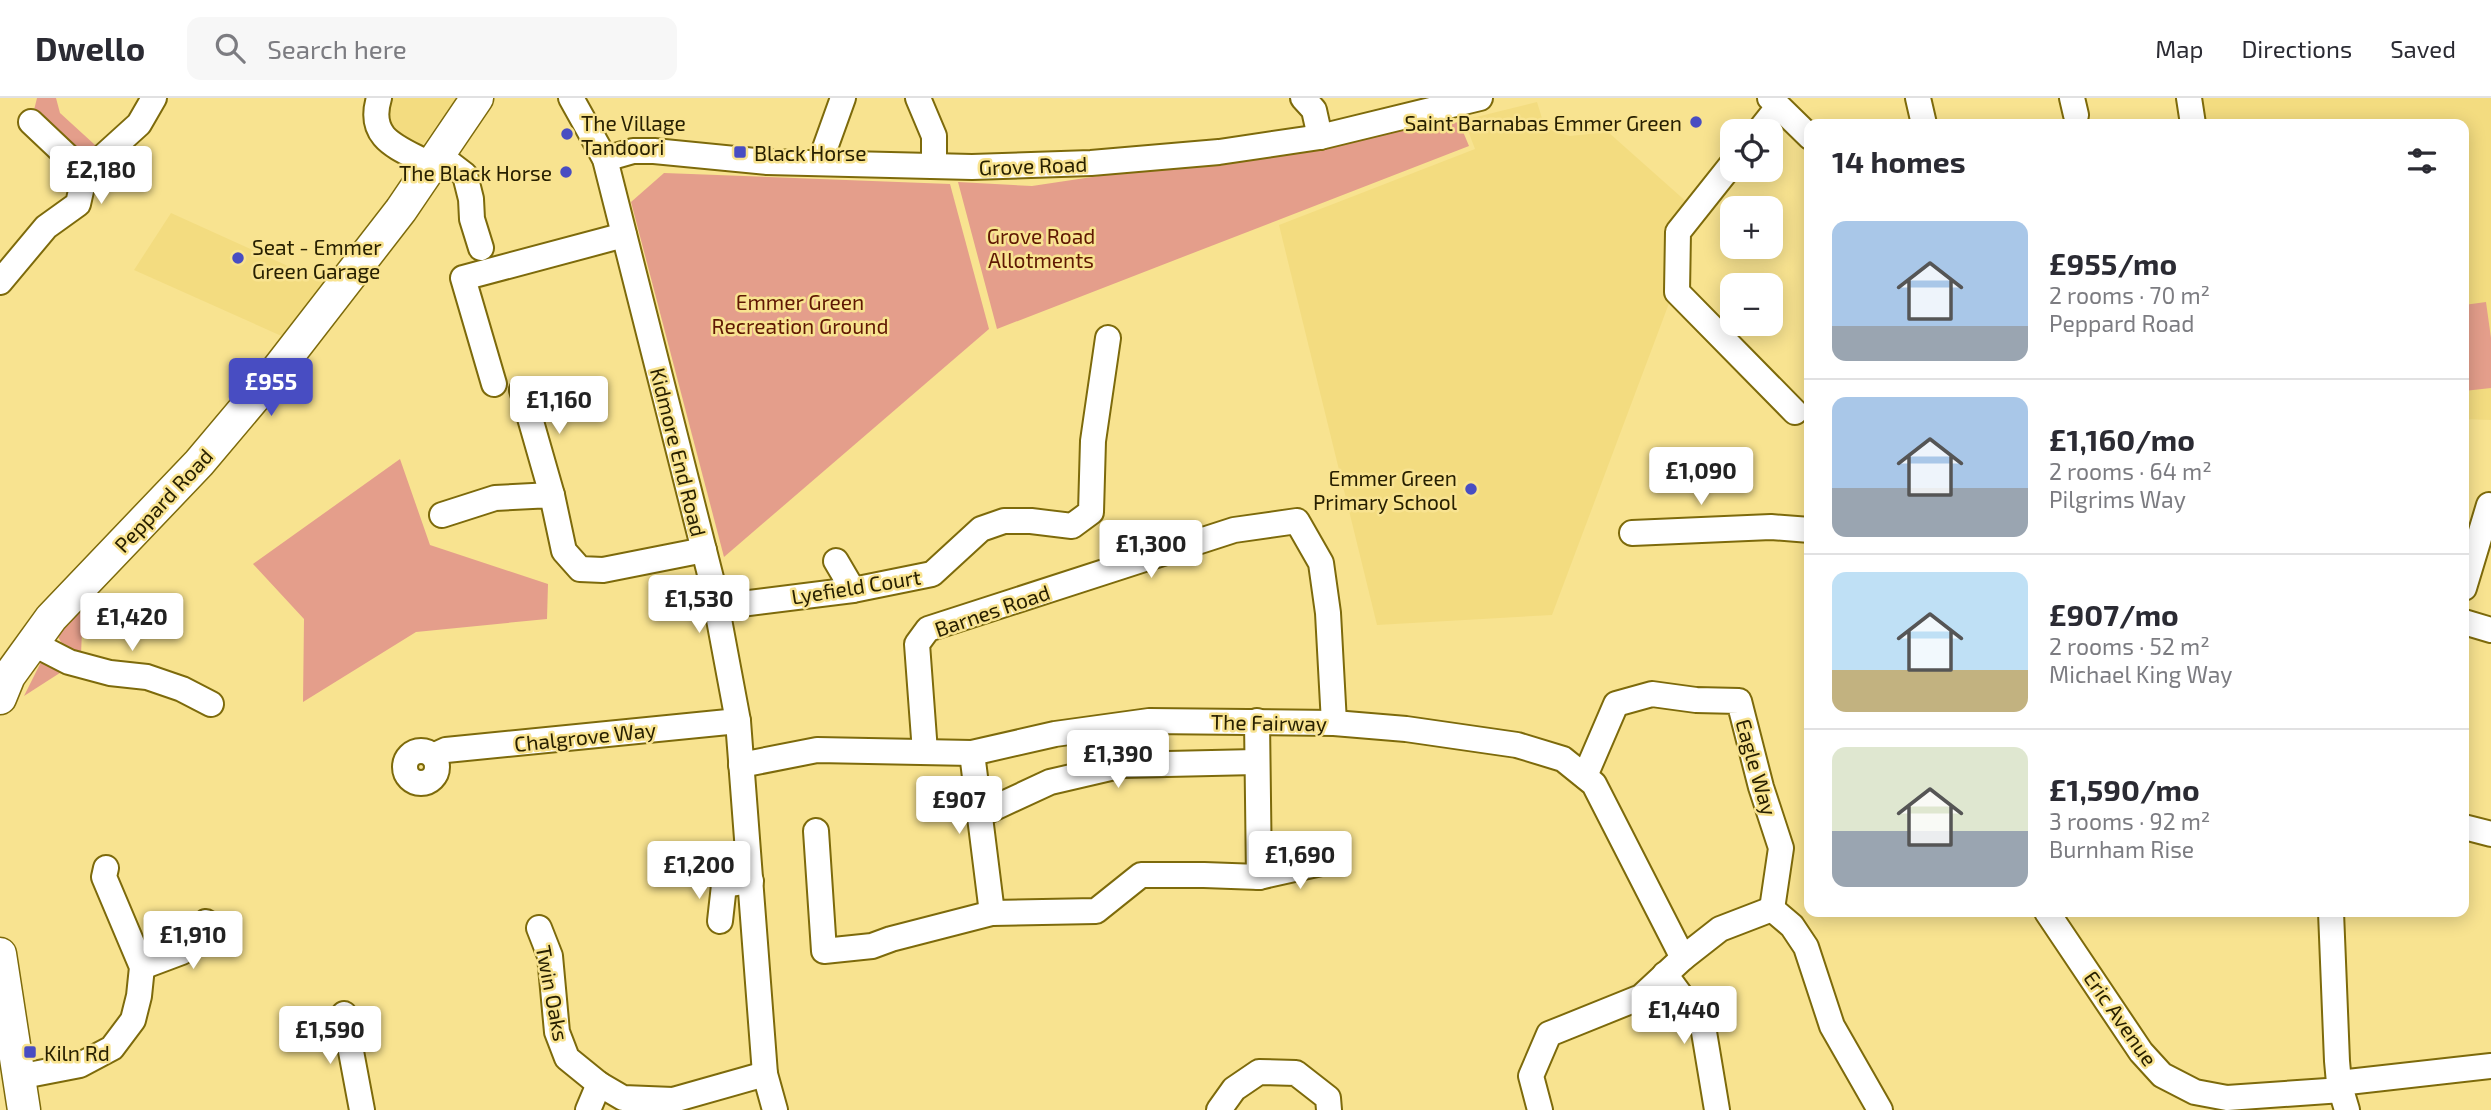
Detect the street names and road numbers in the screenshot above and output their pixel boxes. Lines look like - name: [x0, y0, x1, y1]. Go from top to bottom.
- street label: Grove Road: [978, 151, 1088, 179]
- street label: Kidmore End Road: [646, 365, 712, 539]
- street label: Peppard Road: [109, 443, 217, 557]
- street label: Lyefield Court: [789, 563, 923, 609]
- street label: Barnes Road: [931, 579, 1053, 641]
- street label: The Fairway: [1211, 708, 1327, 736]
- street label: Chalgrove Way: [513, 716, 657, 756]
- street label: Eagle Way: [1731, 716, 1783, 818]
- street label: Twin Oaks: [531, 943, 575, 1043]
- street label: Eric Avenue: [2079, 966, 2163, 1070]

